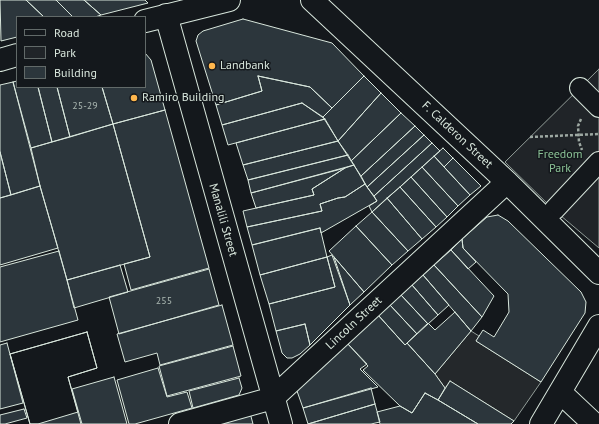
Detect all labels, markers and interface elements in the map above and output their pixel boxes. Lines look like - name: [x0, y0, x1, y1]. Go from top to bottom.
- legend: [16, 16, 146, 88]
- text: Road: [54, 25, 79, 40]
- text: Park: [54, 45, 76, 60]
- place label: Landbank: [220, 59, 270, 73]
- marker: Landbank: [207, 61, 217, 71]
- text: Building: [54, 65, 97, 80]
- place label: Ramiro Building: [142, 91, 225, 105]
- marker: Ramiro Building: [129, 93, 139, 103]
- street label: F. Calderon Street: [419, 99, 495, 171]
- house number: 25-29: [72, 100, 98, 112]
- park label: Freedom Park: [538, 148, 582, 176]
- street label: Manalili Street: [206, 182, 240, 258]
- street label: Lincoln Street: [323, 293, 385, 353]
- house number: 255: [156, 295, 172, 307]

